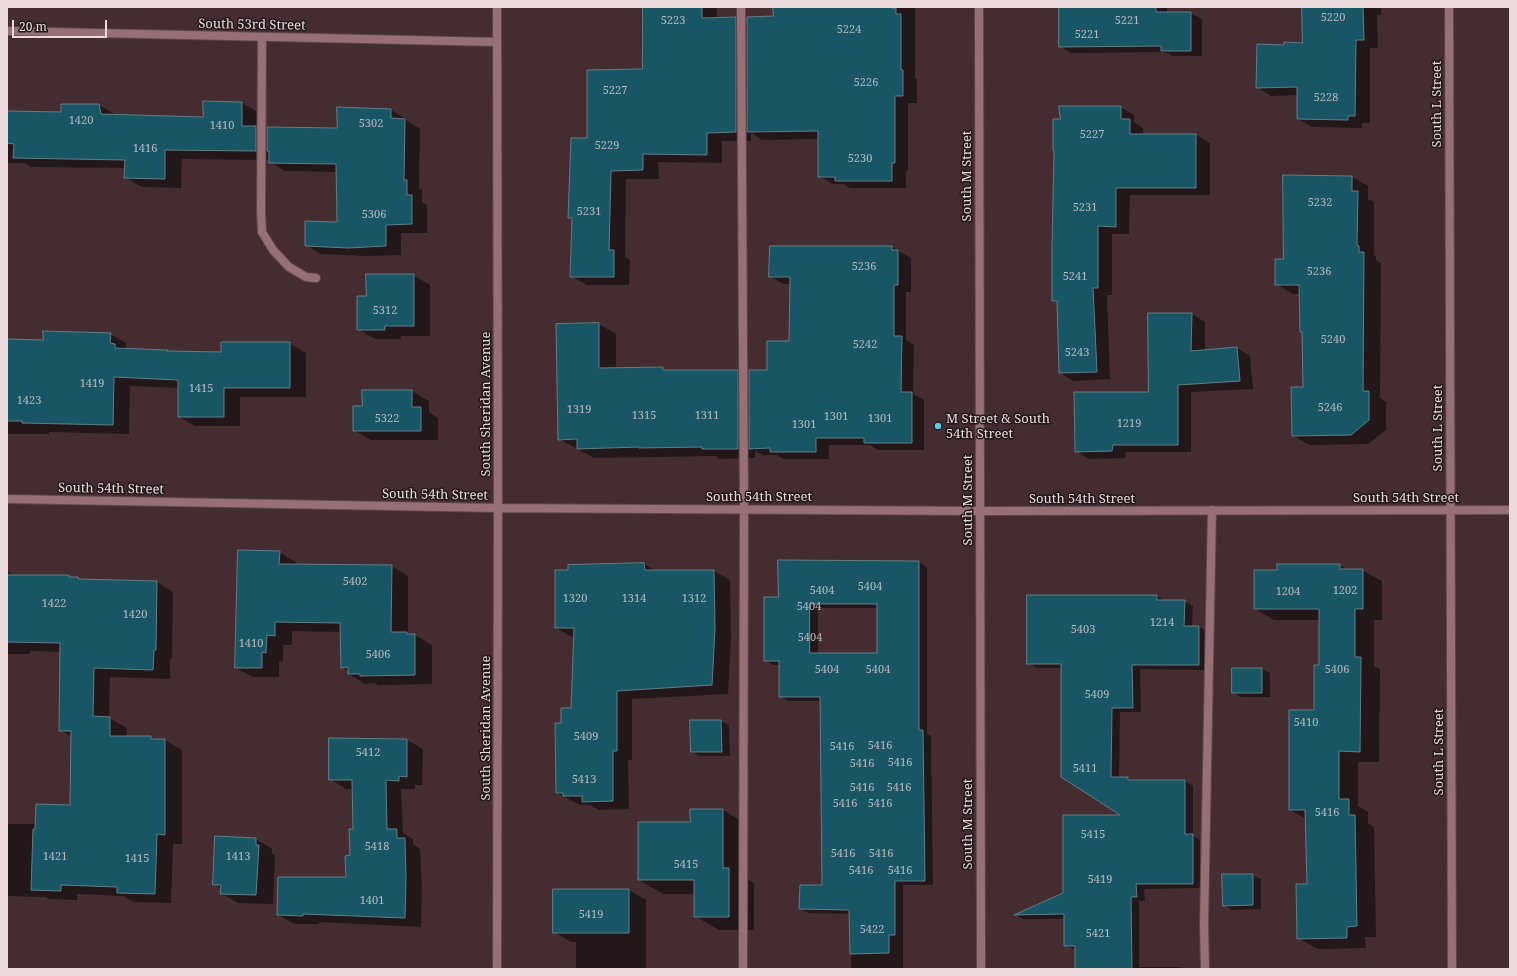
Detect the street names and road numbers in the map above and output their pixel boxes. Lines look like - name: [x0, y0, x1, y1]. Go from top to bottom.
- street label: South 53rd Street: [198, 16, 306, 34]
- street label: South L Street: [1429, 61, 1445, 147]
- street label: South M Street: [959, 131, 975, 221]
- street label: South Sheridan Avenue: [478, 331, 494, 477]
- street label: South L Street: [1430, 385, 1446, 471]
- street label: South M Street: [960, 455, 976, 545]
- street label: South 54th Street: [58, 480, 164, 498]
- street label: South 54th Street: [382, 486, 488, 504]
- street label: South 54th Street: [706, 489, 812, 505]
- street label: South 54th Street: [1353, 490, 1459, 506]
- street label: South 54th Street: [1029, 491, 1135, 507]
- street label: South Sheridan Avenue: [478, 655, 494, 801]
- street label: South L Street: [1431, 709, 1447, 795]
- street label: South M Street: [960, 779, 976, 869]

